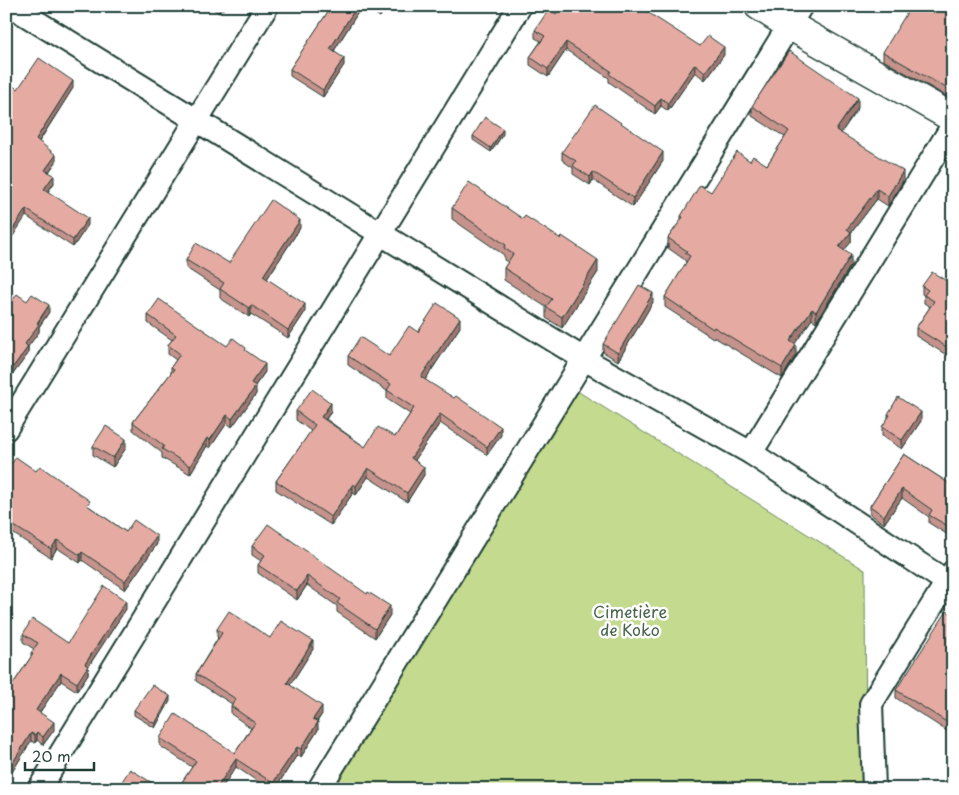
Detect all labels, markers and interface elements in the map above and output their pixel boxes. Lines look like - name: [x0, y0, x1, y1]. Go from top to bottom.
- park label: Cimetière de Koko: [593, 599, 667, 641]
- scale bar: [25, 740, 94, 772]
- text: 20 m: [32, 744, 71, 767]

